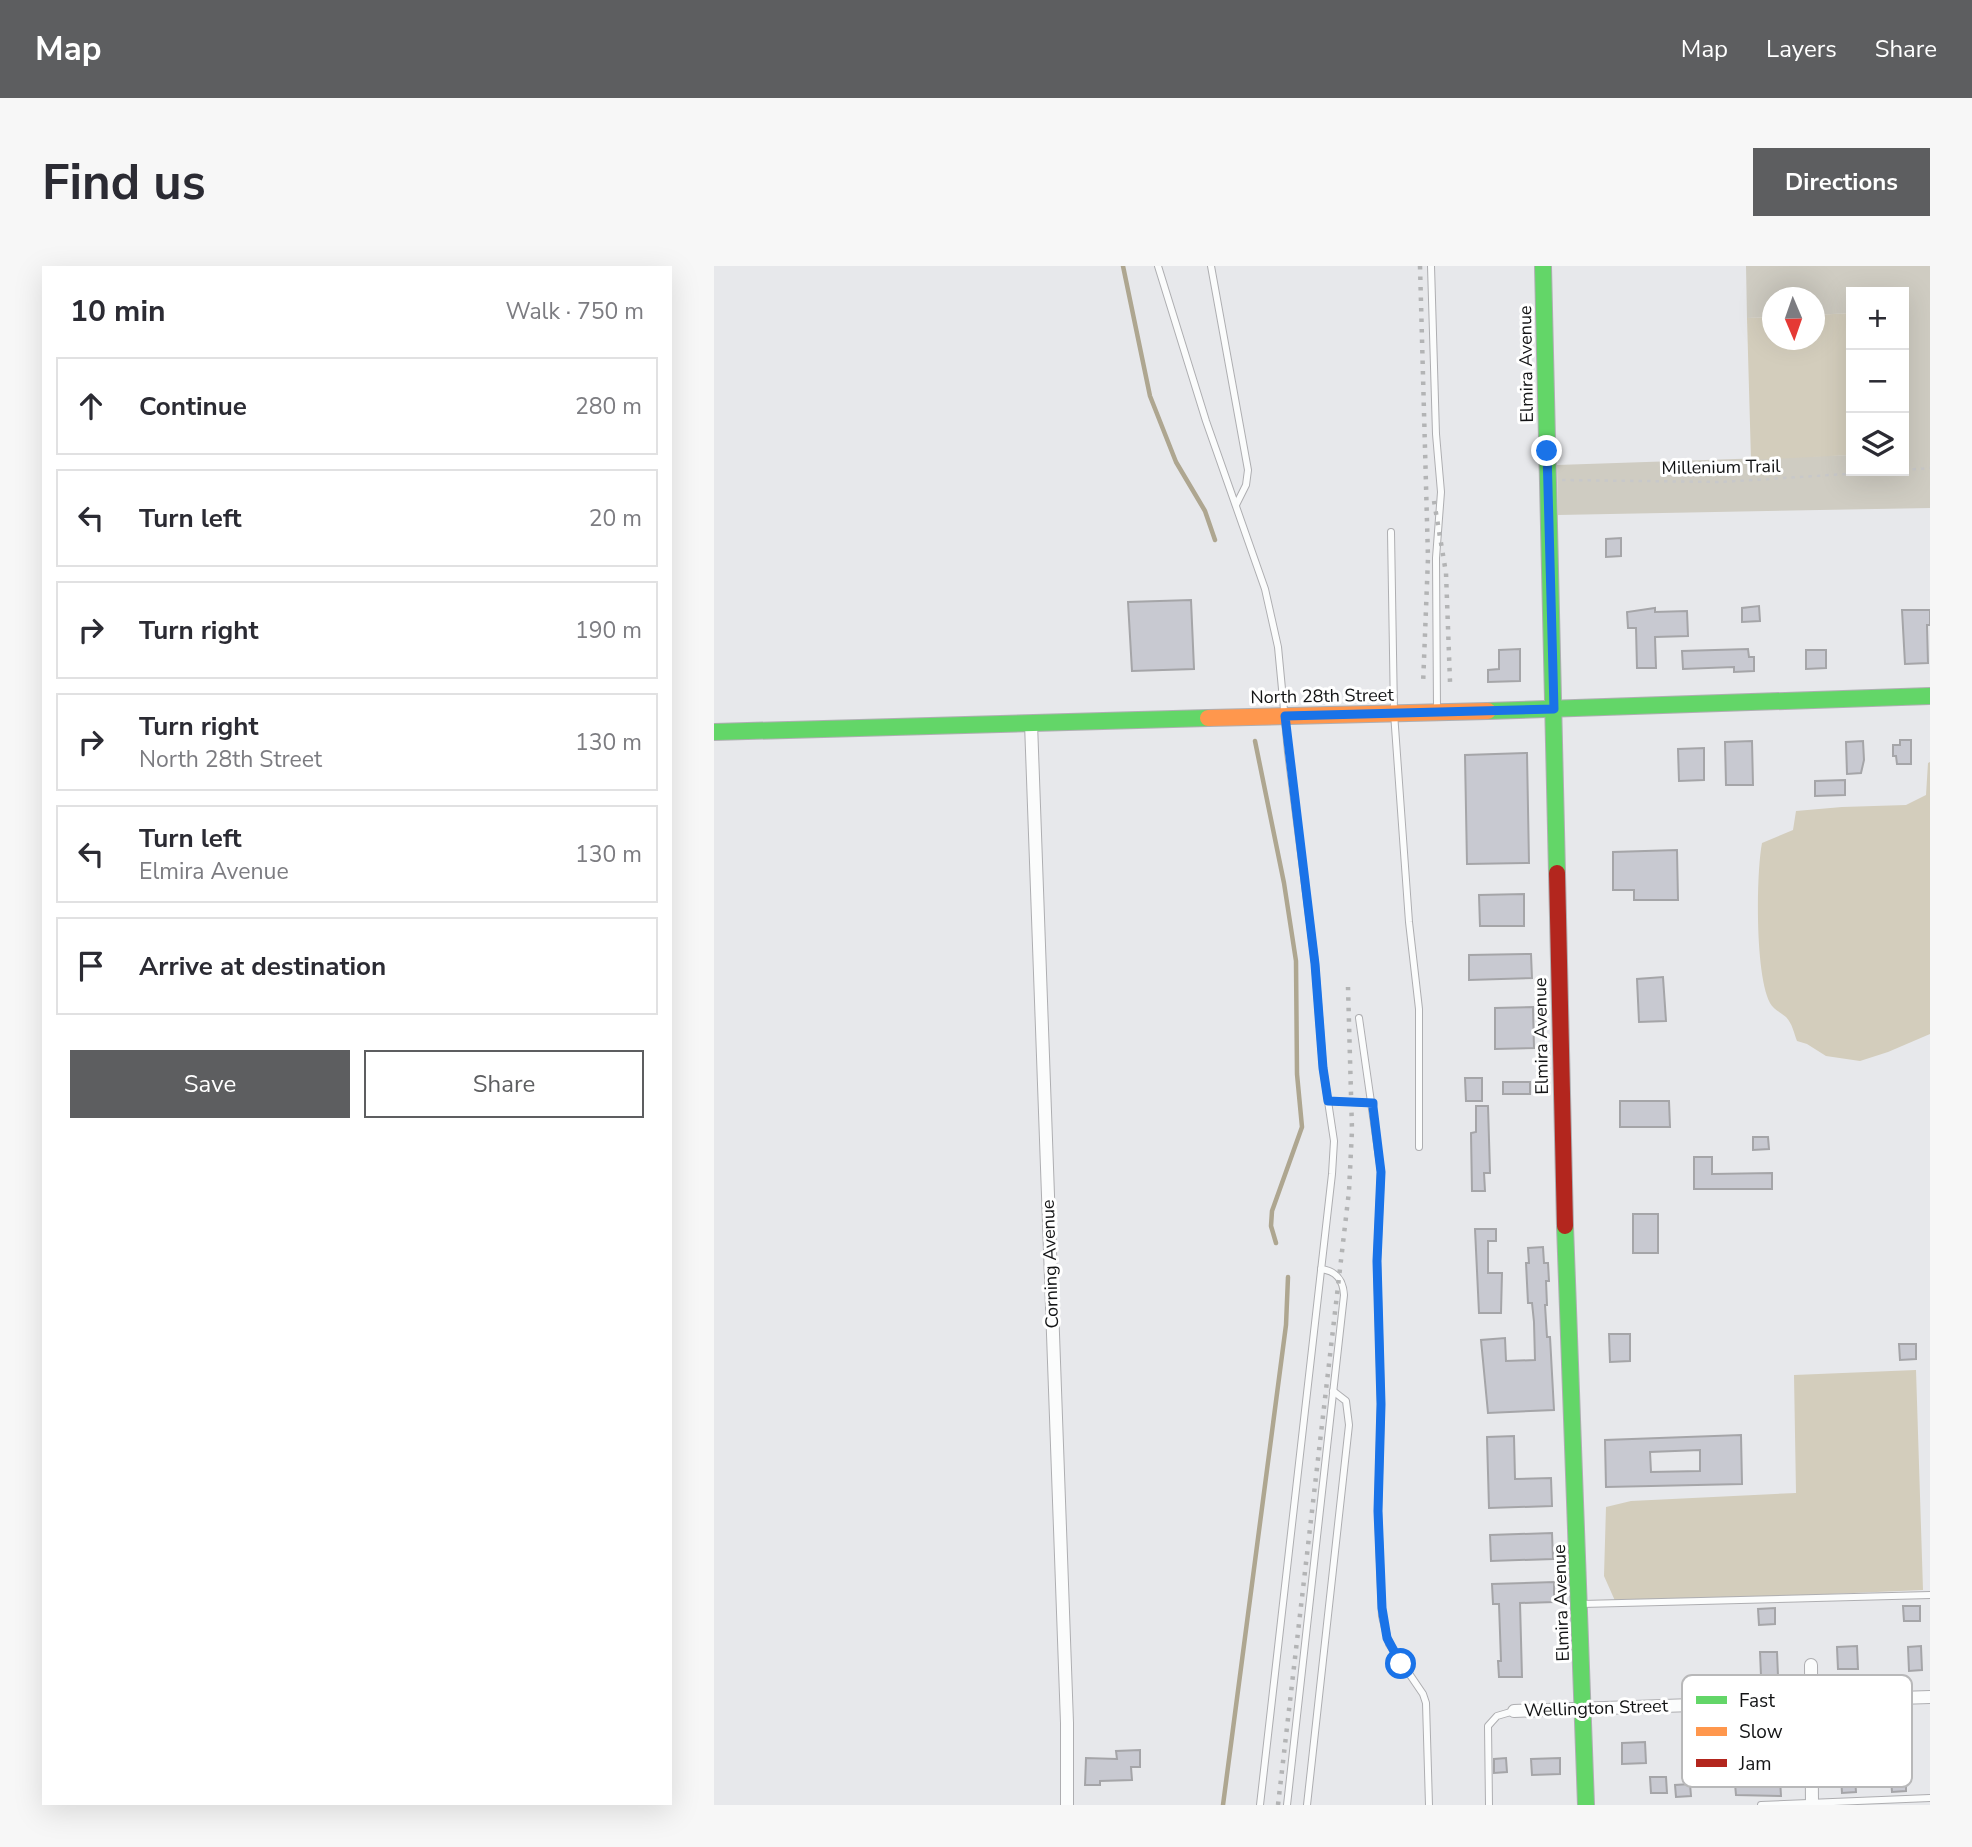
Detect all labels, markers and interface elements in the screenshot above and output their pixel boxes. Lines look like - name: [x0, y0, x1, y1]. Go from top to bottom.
- text: Map: [35, 27, 102, 72]
- text: Map: [1681, 33, 1728, 65]
- text: Layers: [1766, 33, 1837, 65]
- text: Share: [1875, 33, 1937, 65]
- button: Directions: [1753, 148, 1930, 216]
- text: Find us: [42, 149, 206, 216]
- north arrow: [1762, 287, 1825, 350]
- map controls: [1846, 287, 1909, 476]
- button: +: [1846, 287, 1909, 350]
- text: 10 min: [70, 291, 166, 332]
- text: Walk · 750 m: [505, 296, 644, 327]
- street label: Elmira Avenue: [1513, 305, 1539, 423]
- button: −: [1846, 350, 1909, 413]
- icon: ahead: [72, 387, 110, 425]
- text: Continue: [139, 389, 247, 424]
- text: 280 m: [575, 391, 642, 422]
- button: layers: [1846, 413, 1909, 476]
- route end: [1531, 435, 1562, 466]
- street label: Millenium Trail: [1661, 454, 1781, 480]
- icon: left: [72, 499, 110, 537]
- text: Turn left: [139, 501, 242, 536]
- text: 20 m: [589, 503, 642, 534]
- icon: right: [72, 611, 110, 649]
- text: Turn right: [139, 613, 258, 648]
- text: 190 m: [575, 615, 642, 646]
- street label: North 28th Street: [1250, 683, 1395, 709]
- text: Turn right: [139, 709, 258, 744]
- icon: right: [72, 723, 110, 761]
- text: 130 m: [575, 727, 642, 758]
- text: North 28th Street: [139, 744, 322, 775]
- text: Turn left: [139, 821, 242, 856]
- icon: left: [72, 835, 110, 873]
- text: 130 m: [575, 839, 642, 870]
- text: Elmira Avenue: [139, 856, 289, 887]
- icon: arrive: [72, 947, 110, 985]
- text: Arrive at destination: [139, 949, 386, 984]
- street label: Elmira Avenue: [1528, 977, 1554, 1095]
- button: Save: [70, 1050, 350, 1118]
- button: Share: [364, 1050, 644, 1118]
- street label: Corning Avenue: [1036, 1199, 1064, 1329]
- street label: Elmira Avenue: [1547, 1544, 1575, 1662]
- route start: [1385, 1648, 1416, 1679]
- legend: [1682, 1675, 1912, 1787]
- text: Fast: [1739, 1688, 1775, 1714]
- street label: Wellington Street: [1524, 1693, 1669, 1723]
- text: Slow: [1739, 1719, 1783, 1745]
- text: Jam: [1738, 1751, 1772, 1777]

